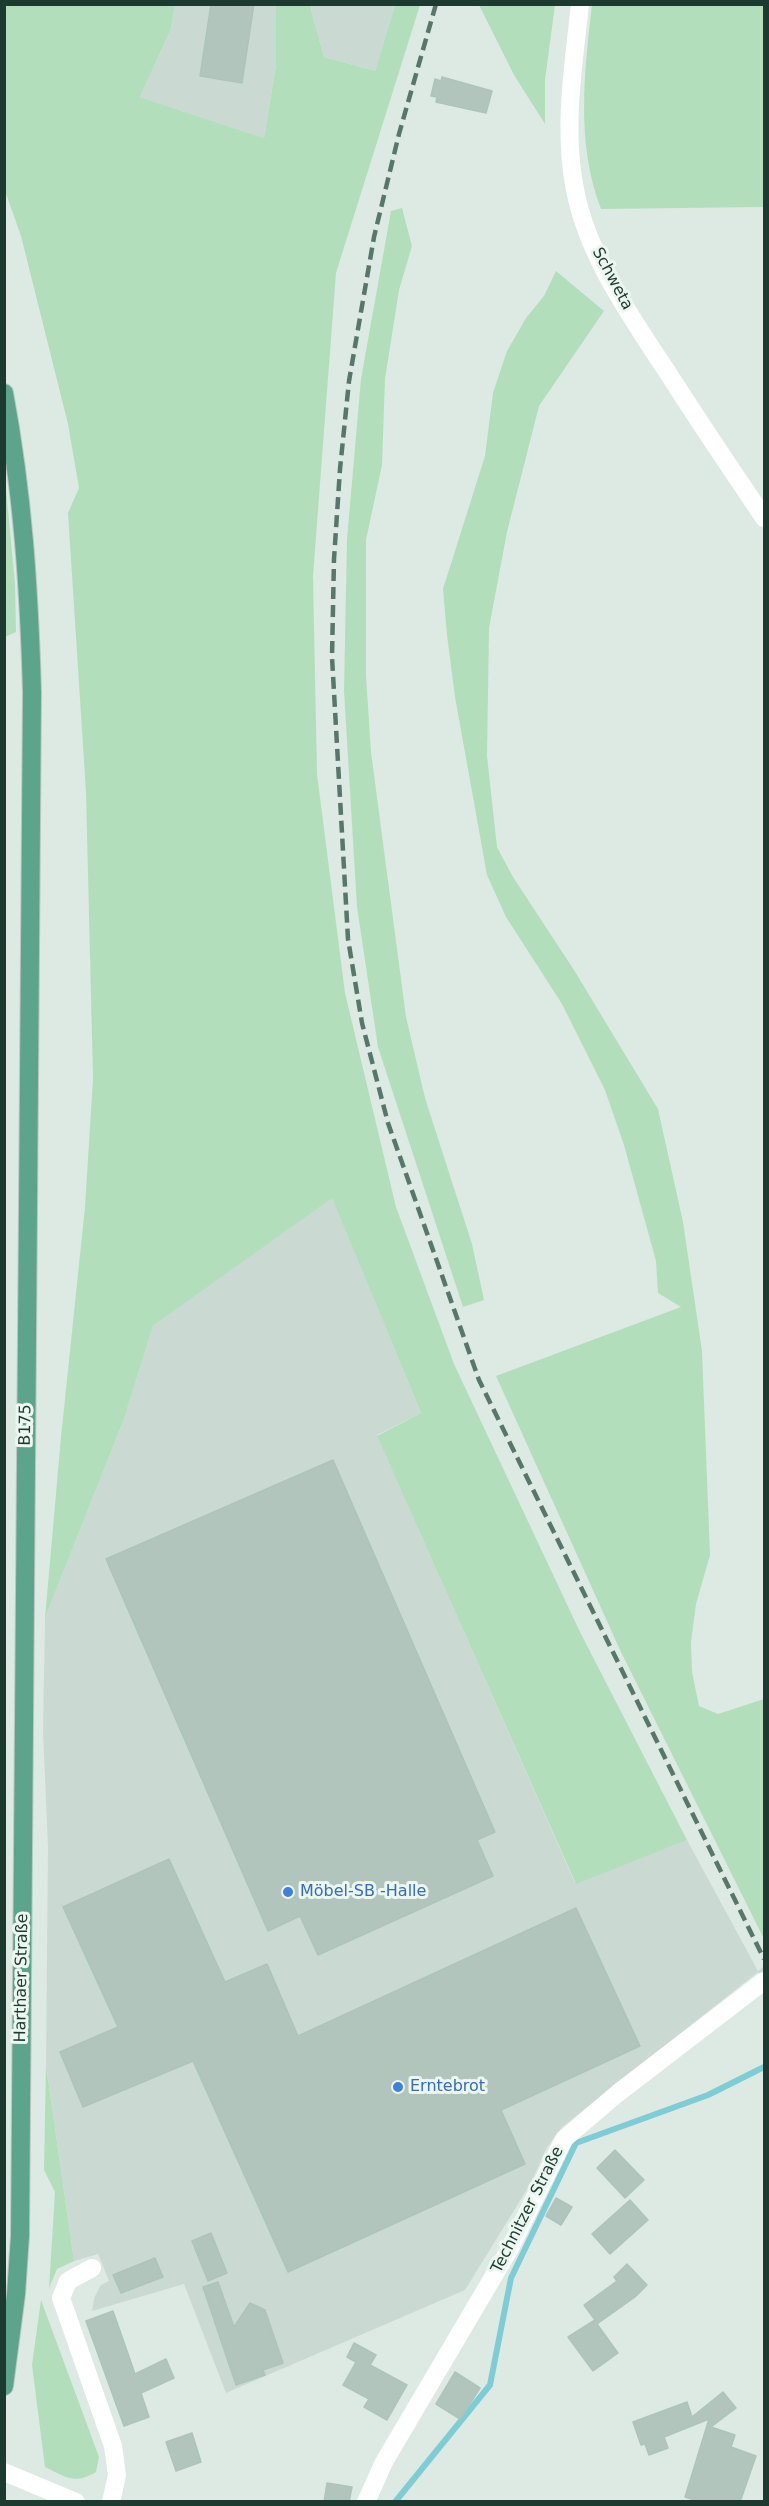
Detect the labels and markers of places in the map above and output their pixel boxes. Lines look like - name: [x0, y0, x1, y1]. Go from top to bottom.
- place label: Möbel-SB -Halle: [300, 1882, 426, 1902]
- marker: Möbel-SB -Halle: [281, 1885, 295, 1899]
- place label: Erntebrot: [410, 2077, 485, 2097]
- marker: Erntebrot: [391, 2080, 405, 2094]

